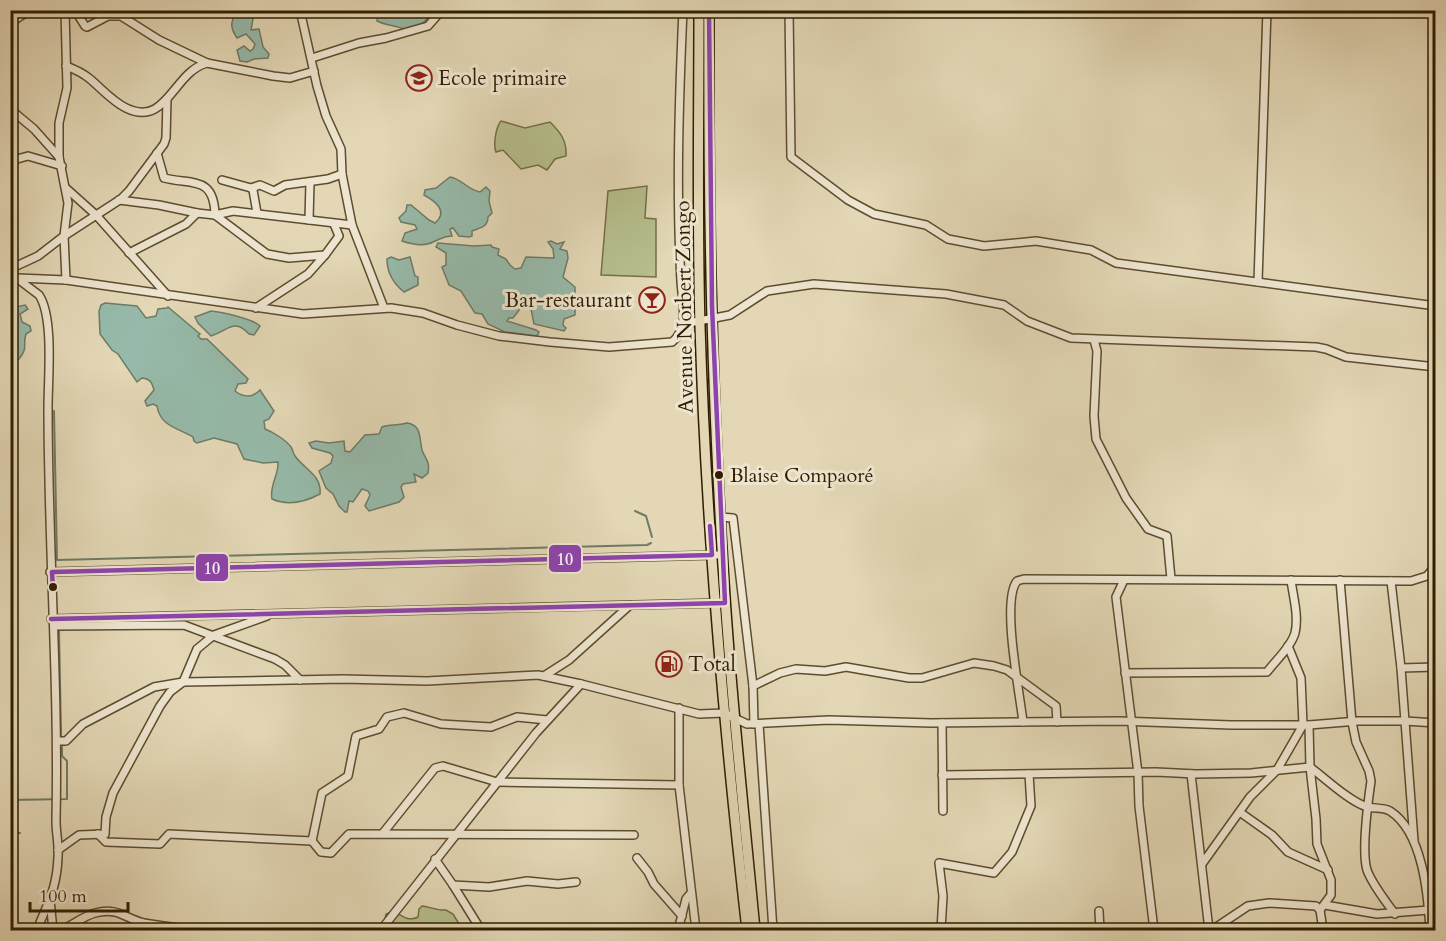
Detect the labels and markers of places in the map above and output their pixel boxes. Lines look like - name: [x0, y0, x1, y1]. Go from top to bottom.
- school or university icon: Ecole primaire: [404, 63, 434, 93]
- place label: Ecole primaire: [438, 64, 567, 93]
- bar icon: Bar-restaurant: [637, 285, 667, 315]
- place label: Bar-restaurant: [505, 286, 632, 315]
- place label: Blaise Compaoré: [730, 462, 874, 489]
- marker: Blaise Compaoré: [713, 469, 725, 481]
- unlabelled marker: [47, 581, 59, 593]
- fuel station icon: Total: [654, 649, 684, 679]
- place label: Total: [688, 650, 736, 679]

